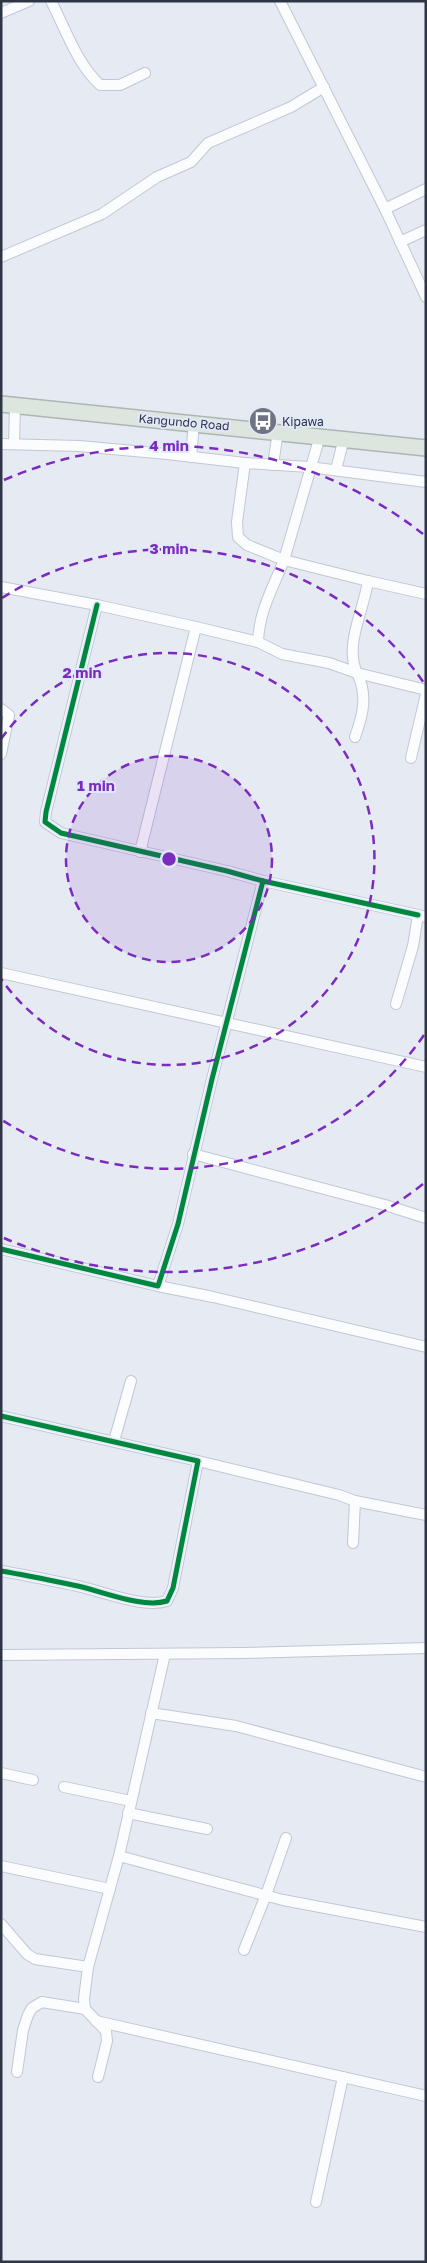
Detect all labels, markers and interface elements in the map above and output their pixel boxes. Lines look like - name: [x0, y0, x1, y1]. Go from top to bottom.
- bus stop icon: Kipawa: [248, 406, 278, 436]
- street label: Kangundo Road: [138, 411, 230, 433]
- place label: Kipawa: [282, 414, 324, 429]
- text: 4 min: [149, 436, 189, 454]
- text: 3 min: [149, 539, 189, 557]
- text: 2 min: [62, 663, 102, 681]
- text: 1 min: [77, 776, 115, 794]
- centre of rings: [160, 850, 178, 868]

